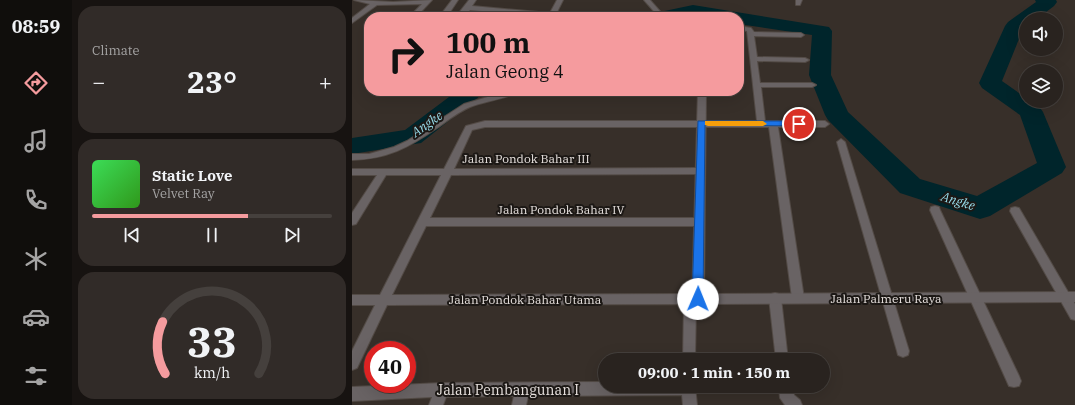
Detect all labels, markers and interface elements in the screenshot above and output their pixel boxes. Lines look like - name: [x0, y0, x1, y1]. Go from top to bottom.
- map controls: [1019, 12, 1063, 108]
- button: sound: [1019, 12, 1063, 56]
- text: 08:59: [12, 15, 60, 38]
- text: 100 m: [446, 24, 530, 61]
- icon: right: [380, 28, 432, 80]
- text: Climate: [92, 42, 139, 59]
- text: Jalan Geong 4: [446, 60, 564, 83]
- text: 23°: [187, 62, 237, 101]
- button: layers: [1019, 64, 1063, 108]
- text: −: [92, 67, 105, 96]
- text: +: [319, 67, 332, 96]
- icon: directions: [22, 69, 50, 97]
- water label: Angke: [407, 107, 446, 141]
- pin: [782, 107, 816, 141]
- icon: arrive: [788, 113, 810, 135]
- icon: music: [22, 127, 50, 155]
- street label: Jalan Pondok Bahar III: [462, 151, 590, 166]
- text: Static Love: [152, 166, 232, 185]
- text: Velvet Ray: [152, 185, 215, 202]
- icon: phone: [22, 186, 50, 214]
- water label: Angke: [938, 188, 977, 214]
- street label: Jalan Pondok Bahar IV: [498, 202, 625, 217]
- icon: previous: [121, 224, 143, 246]
- icon: pause: [201, 224, 223, 246]
- icon: next: [281, 224, 303, 246]
- icon: climate: [22, 245, 50, 273]
- position arrow: [677, 278, 719, 320]
- street label: Jalan Palmeru Raya: [831, 291, 942, 306]
- street label: Jalan Pondok Bahar Utama: [449, 292, 602, 307]
- icon: car: [22, 303, 50, 331]
- text: 33: [187, 313, 237, 367]
- speed limit sign: 40: [364, 341, 416, 393]
- icon: filters: [22, 362, 50, 390]
- text: km/h: [194, 362, 230, 381]
- text: 09:00 · 1 min · 150 m: [638, 363, 790, 382]
- street label: Jalan Pembangunan I: [437, 381, 579, 399]

